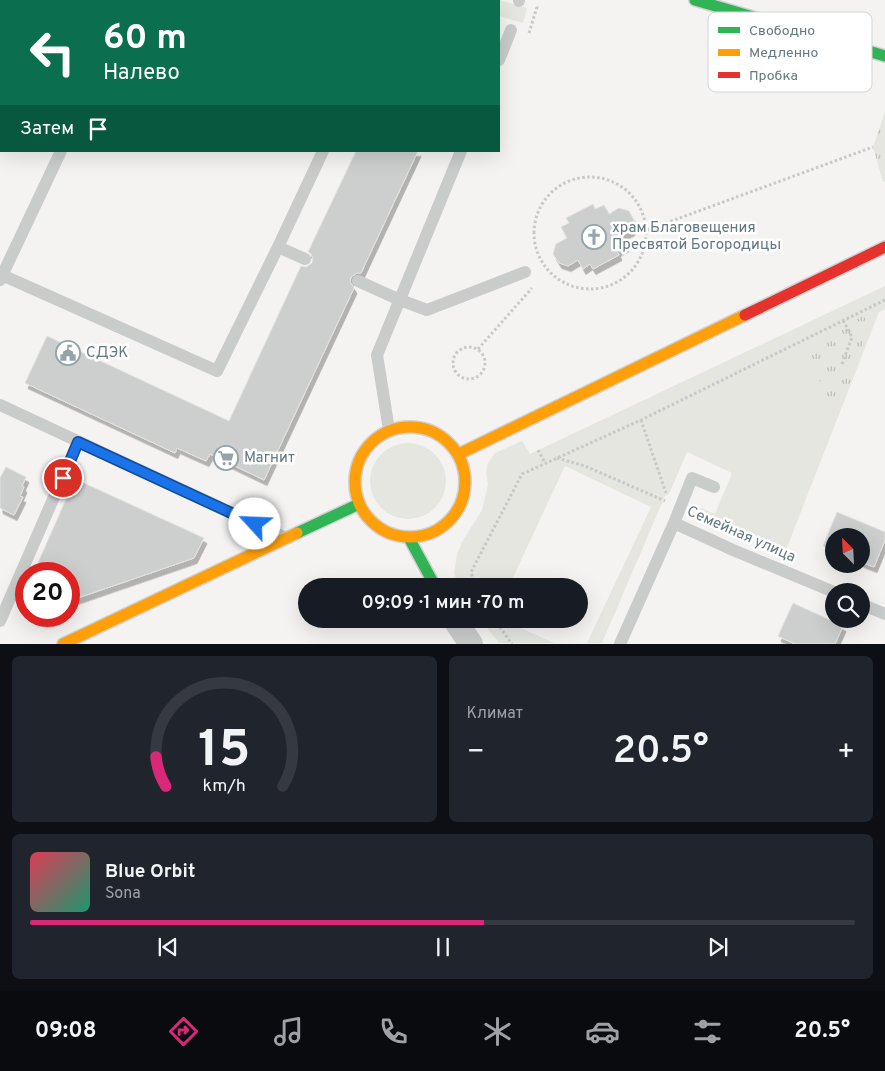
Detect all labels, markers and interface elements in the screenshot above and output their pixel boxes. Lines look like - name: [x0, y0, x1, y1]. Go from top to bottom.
- legend: [708, 12, 872, 92]
- text: 60 m: [103, 17, 187, 61]
- icon: left: [20, 20, 85, 85]
- text: Свободно: [749, 23, 815, 40]
- text: Медленно: [749, 45, 818, 62]
- text: Налево: [103, 60, 180, 87]
- text: Пробка: [749, 68, 798, 85]
- icon: arrive: [84, 115, 112, 143]
- text: Затем: [20, 117, 74, 141]
- place label: храм Благовещения Пресвятой Богородицы: [612, 219, 781, 255]
- church icon: храм Благовещения Пресвятой Богородицы: [581, 224, 607, 250]
- public building icon: СДЭК: [55, 340, 81, 366]
- place label: СДЭК: [86, 344, 128, 363]
- supermarket icon: Магнит: [213, 445, 239, 471]
- place label: Магнит: [244, 449, 295, 468]
- pin: [42, 457, 84, 499]
- icon: arrive: [49, 464, 77, 492]
- position arrow: [228, 497, 280, 549]
- street label: Семейная улица: [684, 502, 798, 568]
- north arrow: [825, 528, 870, 572]
- map controls: [825, 528, 870, 628]
- speed limit sign: 20: [15, 562, 80, 627]
- button: search: [825, 583, 870, 628]
- text: 09:09 · 1 мин · 70 m: [362, 591, 524, 615]
- text: Климат: [467, 704, 523, 724]
- text: 15: [198, 719, 251, 785]
- text: 20.5°: [613, 728, 709, 777]
- text: −: [467, 735, 485, 771]
- text: +: [837, 735, 855, 771]
- text: km/h: [203, 775, 246, 798]
- text: Blue Orbit: [105, 860, 195, 884]
- text: Sona: [105, 884, 141, 904]
- icon: previous: [154, 933, 182, 961]
- icon: pause: [429, 933, 457, 961]
- icon: next: [704, 933, 732, 961]
- icon: directions: [166, 1014, 201, 1049]
- icon: music: [271, 1014, 306, 1049]
- icon: phone: [376, 1014, 411, 1049]
- icon: climate: [480, 1014, 515, 1049]
- icon: car: [585, 1014, 620, 1049]
- icon: filters: [690, 1014, 725, 1049]
- text: 09:08: [35, 1018, 96, 1045]
- text: 20.5°: [794, 1018, 850, 1045]

